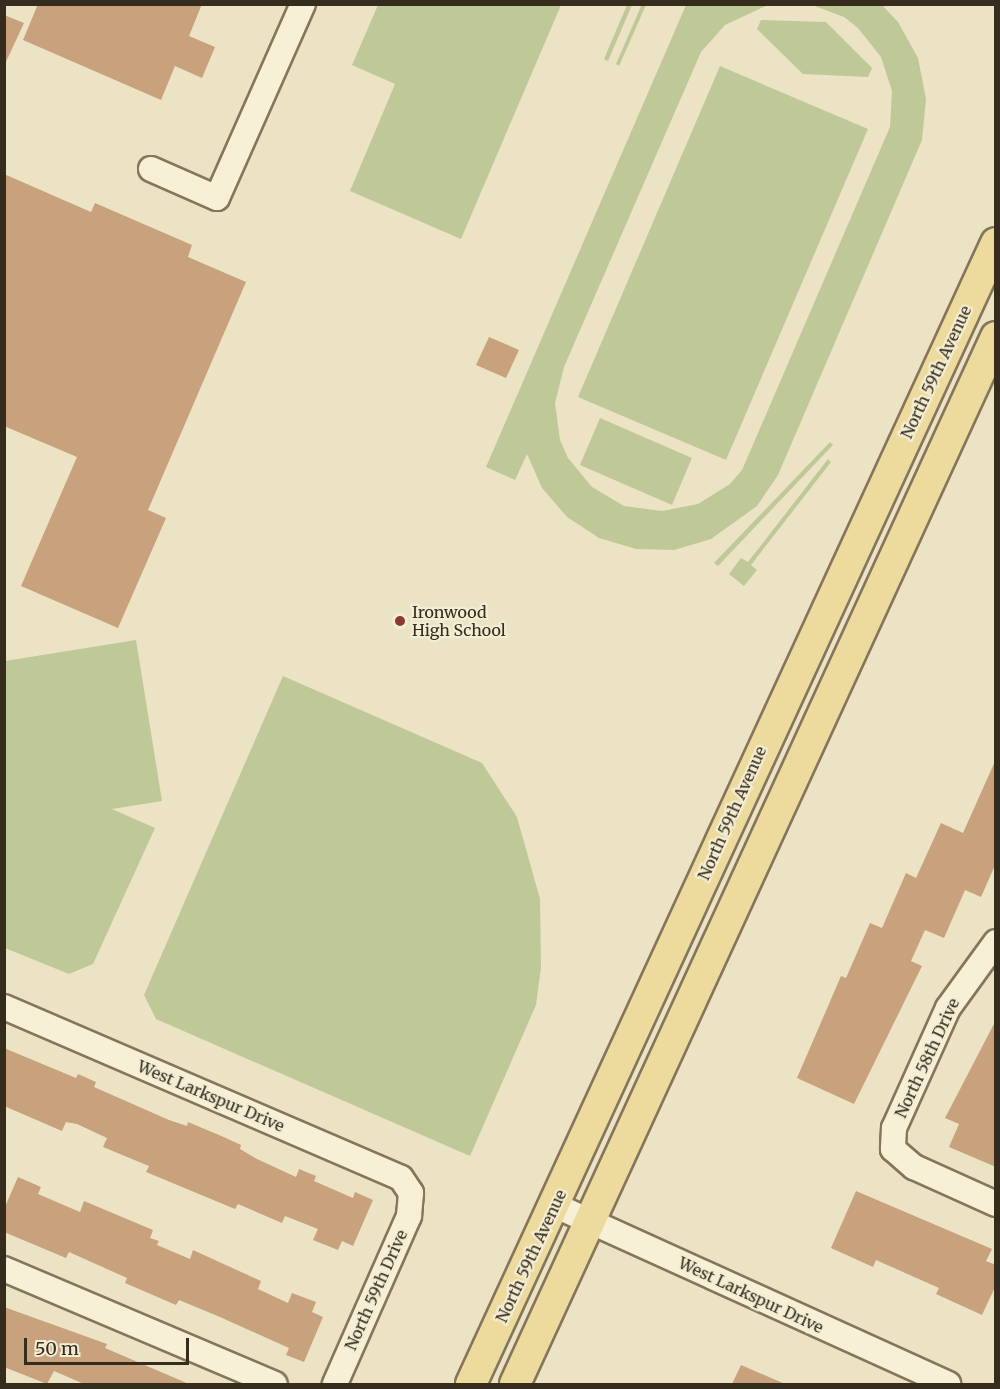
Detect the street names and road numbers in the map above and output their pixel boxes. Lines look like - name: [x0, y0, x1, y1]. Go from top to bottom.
- street label: North 59th Avenue: [897, 302, 975, 442]
- street label: North 59th Avenue: [694, 743, 770, 883]
- street label: North 58th Drive: [891, 995, 963, 1121]
- street label: West Larkspur Drive: [135, 1056, 287, 1136]
- street label: North 59th Avenue: [492, 1186, 570, 1326]
- street label: North 59th Drive: [341, 1227, 411, 1353]
- street label: West Larkspur Drive: [676, 1253, 826, 1337]

